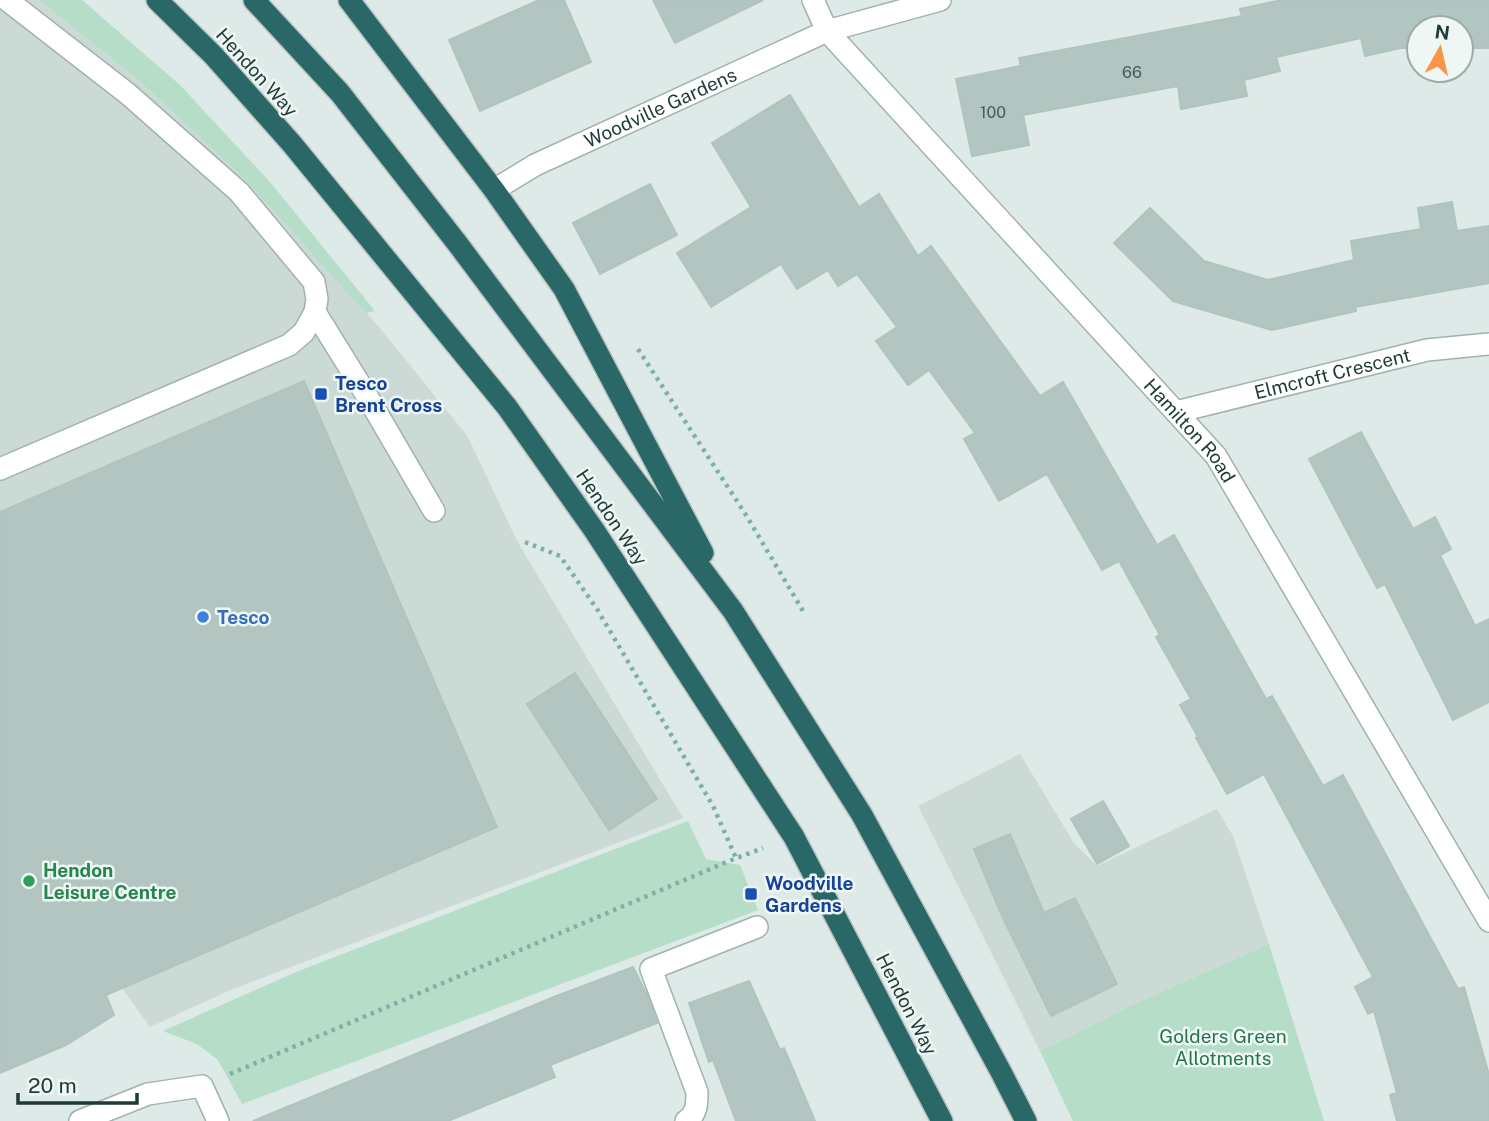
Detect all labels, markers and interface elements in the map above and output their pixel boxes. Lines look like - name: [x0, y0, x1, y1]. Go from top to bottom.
- north arrow: [1405, 14, 1475, 84]
- text: N: [1433, 20, 1451, 44]
- street label: Hendon Way: [212, 23, 302, 121]
- street label: Woodville Gardens: [581, 63, 740, 152]
- house number: 66: [1122, 63, 1142, 82]
- house number: 100: [980, 103, 1006, 122]
- street label: Elmcroft Crescent: [1252, 344, 1413, 403]
- place label: Tesco Brent Cross: [335, 372, 442, 416]
- street label: Hamilton Road: [1140, 374, 1240, 486]
- marker: Tesco Brent Cross: [313, 386, 329, 402]
- street label: Hendon Way: [572, 465, 652, 569]
- place label: Tesco: [217, 606, 270, 628]
- marker: Tesco: [195, 609, 211, 625]
- place label: Hendon Leisure Centre: [43, 859, 176, 903]
- place label: Woodville Gardens: [765, 872, 853, 916]
- marker: Hendon Leisure Centre: [21, 873, 37, 889]
- marker: Woodville Gardens: [743, 886, 759, 902]
- street label: Hendon Way: [872, 950, 942, 1058]
- park label: Golders Green Allotments: [1159, 1025, 1287, 1069]
- scale bar: [18, 1062, 136, 1106]
- text: 20 m: [28, 1073, 77, 1098]

